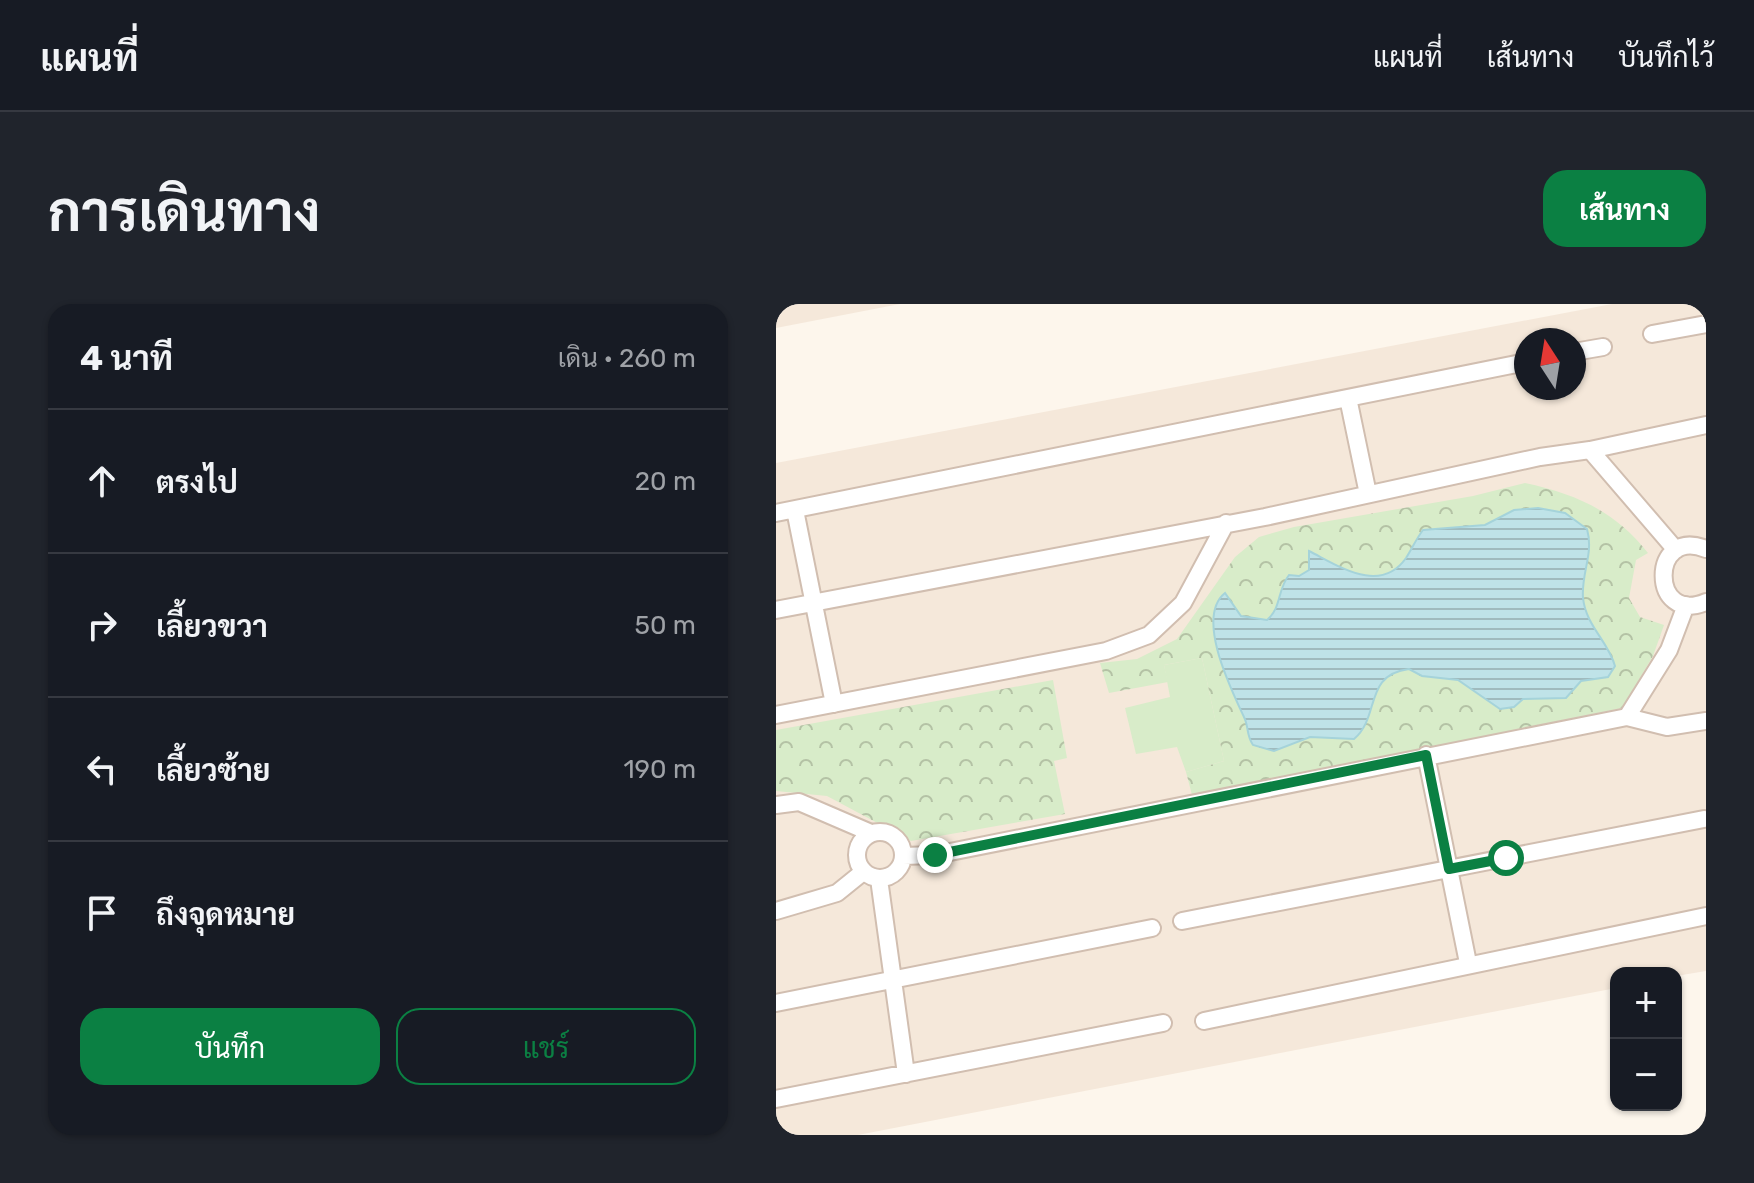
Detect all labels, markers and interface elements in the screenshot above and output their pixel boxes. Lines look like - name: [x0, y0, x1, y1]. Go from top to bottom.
- text: แผนที่: [40, 35, 139, 81]
- text: แผนที่: [1373, 41, 1443, 74]
- text: เส้นทาง: [1487, 41, 1574, 74]
- text: บันทึกไว้: [1618, 41, 1714, 74]
- button: เส้นทาง: [1543, 170, 1706, 247]
- text: การเดินทาง: [48, 179, 320, 245]
- north arrow: [1514, 328, 1586, 400]
- text: 4 นาที: [80, 338, 173, 379]
- text: เดิน · 260 m: [558, 343, 696, 374]
- icon: ahead: [80, 459, 124, 503]
- text: ตรงไป: [156, 465, 238, 501]
- text: 20 m: [635, 466, 696, 497]
- icon: right: [80, 603, 124, 647]
- text: เลี้ยวขวา: [156, 609, 268, 645]
- text: 50 m: [635, 610, 696, 641]
- icon: left: [80, 747, 124, 791]
- text: เลี้ยวซ้าย: [156, 753, 270, 789]
- text: 190 m: [623, 754, 696, 785]
- route end: [917, 837, 953, 873]
- route start: [1488, 840, 1524, 876]
- icon: arrive: [80, 891, 124, 935]
- text: ถึงจุดหมาย: [156, 897, 295, 933]
- map controls: [1610, 967, 1682, 1111]
- button: +: [1610, 967, 1682, 1039]
- button: บันทึก: [80, 1008, 380, 1085]
- button: แชร์: [396, 1008, 696, 1085]
- button: −: [1610, 1039, 1682, 1111]

